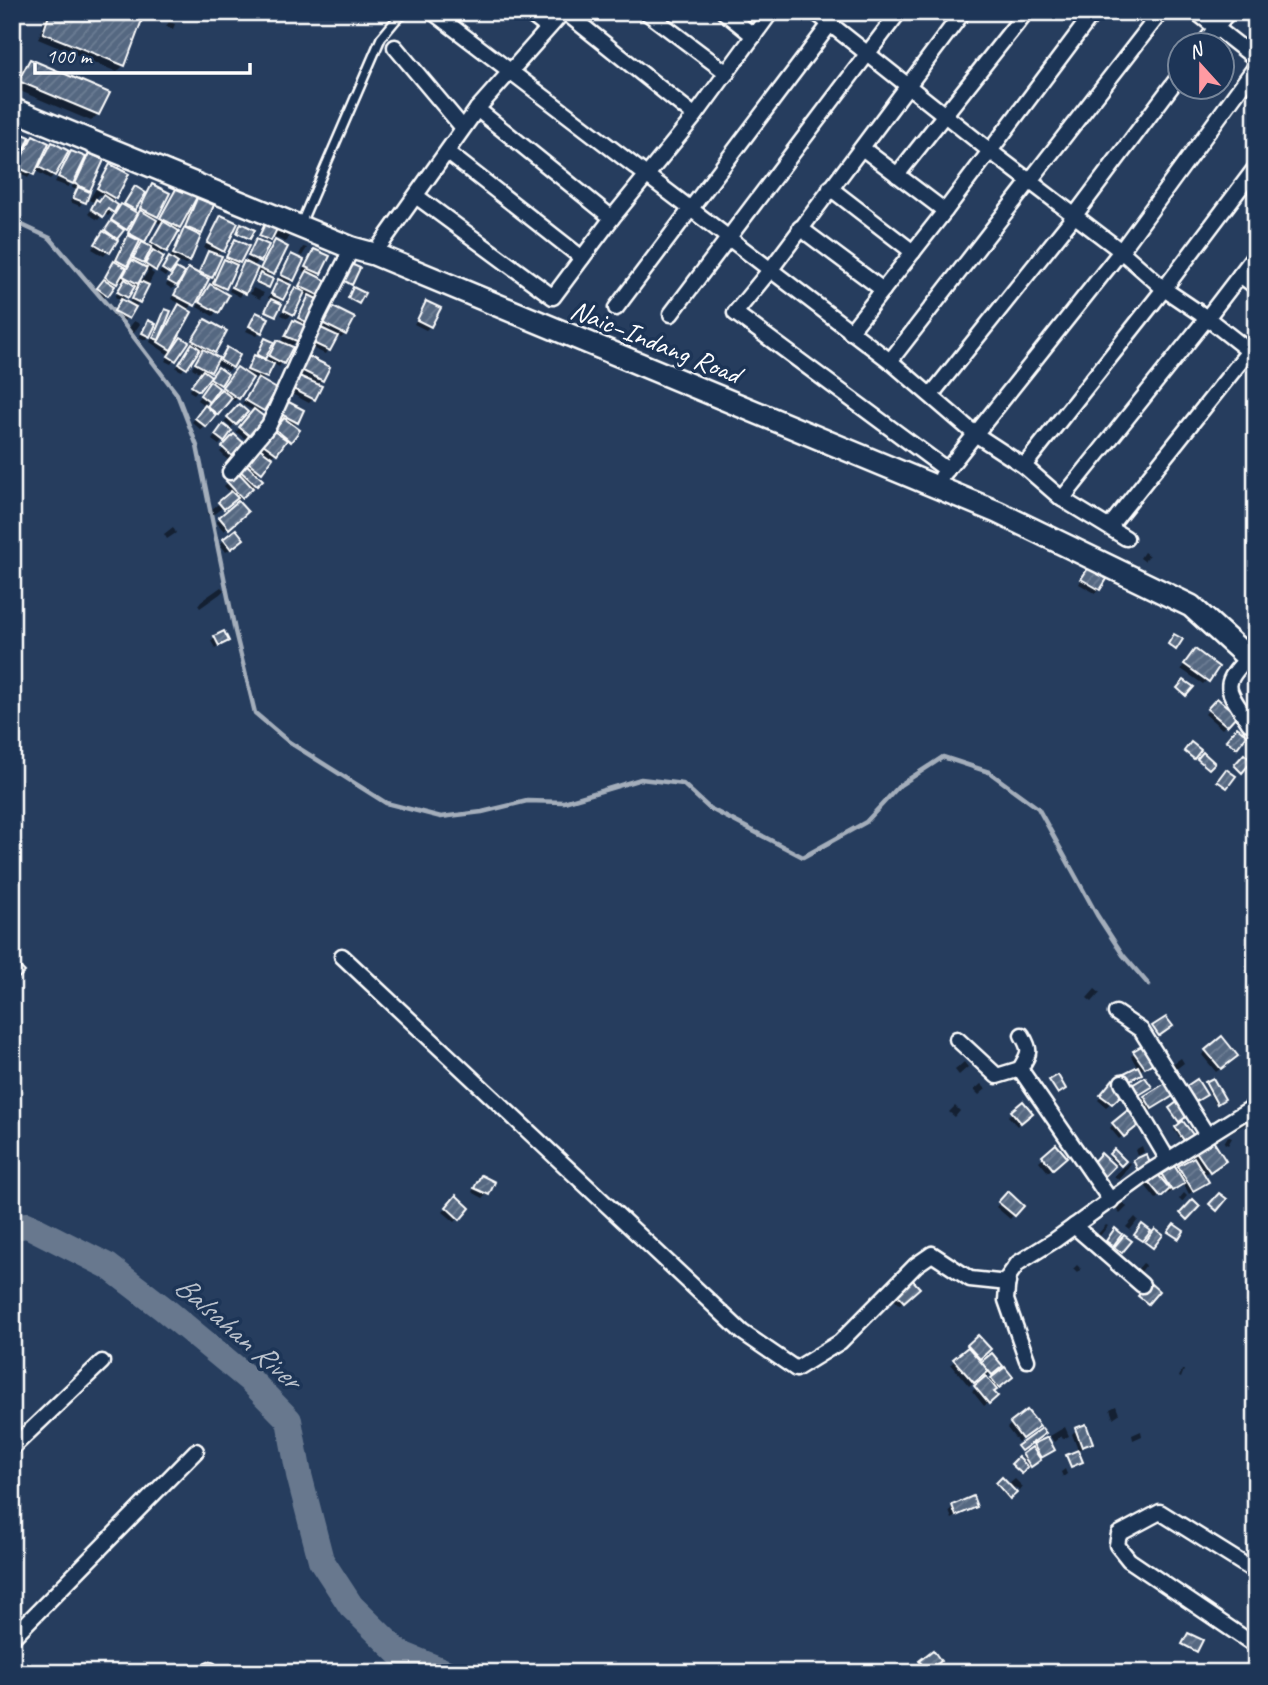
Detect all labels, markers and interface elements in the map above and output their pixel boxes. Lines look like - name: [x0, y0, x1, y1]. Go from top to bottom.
- scale bar: [35, 32, 250, 76]
- north arrow: [1166, 32, 1236, 102]
- text: N: [1185, 37, 1208, 64]
- text: 100 m: [46, 43, 93, 69]
- street label: Naic–Indang Road: [566, 292, 749, 393]
- water label: Balsahan River: [167, 1267, 313, 1401]

